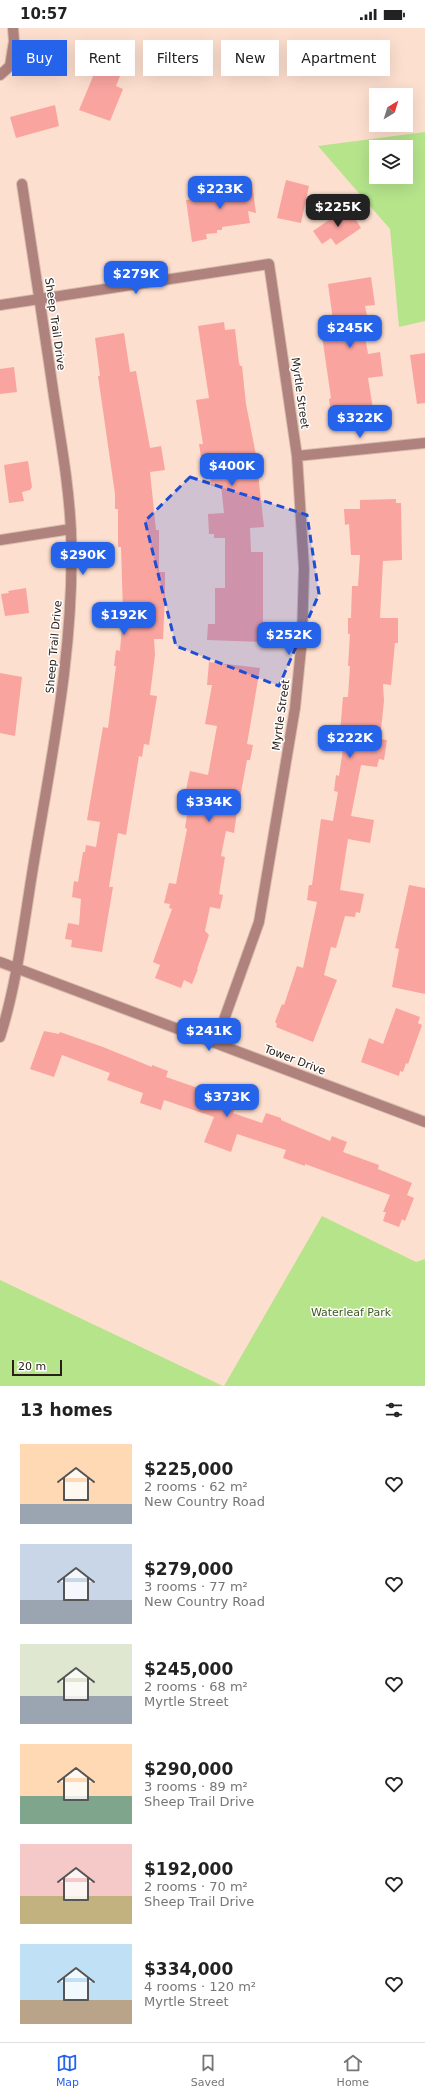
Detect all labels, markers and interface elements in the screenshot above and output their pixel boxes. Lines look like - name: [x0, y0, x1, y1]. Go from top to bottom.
- text: 10:57: [20, 5, 68, 23]
- chip: Buy: [12, 40, 67, 76]
- chip: Rent: [75, 40, 135, 76]
- chip: Filters: [143, 40, 213, 76]
- chip: New: [221, 40, 279, 76]
- chip: Apartment: [287, 40, 390, 76]
- north arrow: [369, 88, 413, 132]
- map controls: [369, 88, 413, 184]
- button: layers: [369, 140, 413, 184]
- pin: $223K: [192, 176, 248, 210]
- text: $223K: [197, 181, 243, 196]
- pin: $225K: [310, 194, 366, 228]
- text: $225K: [315, 199, 361, 214]
- pin: $279K: [108, 261, 164, 295]
- text: $279K: [113, 266, 159, 281]
- street label: Sheep Trail Drive: [42, 277, 68, 371]
- pin: $245K: [322, 315, 378, 349]
- text: $245K: [327, 320, 373, 335]
- street label: Myrtle Street: [289, 357, 312, 430]
- pin: $322K: [332, 405, 388, 439]
- text: $322K: [337, 410, 383, 425]
- pin: $400K: [204, 453, 260, 487]
- text: $400K: [209, 458, 255, 473]
- pin: $290K: [55, 542, 111, 576]
- text: $290K: [60, 547, 106, 562]
- street label: Sheep Trail Drive: [43, 600, 65, 694]
- pin: $192K: [96, 602, 152, 636]
- text: $192K: [101, 607, 147, 622]
- pin: $252K: [261, 622, 317, 656]
- text: $252K: [266, 627, 312, 642]
- street label: Myrtle Street: [270, 678, 293, 751]
- pin: $222K: [322, 725, 378, 759]
- text: $222K: [327, 730, 373, 745]
- pin: $334K: [181, 789, 237, 823]
- text: $334K: [186, 794, 232, 809]
- pin: $241K: [181, 1018, 237, 1052]
- text: $241K: [186, 1023, 232, 1038]
- street label: Tower Drive: [262, 1042, 328, 1078]
- pin: $373K: [199, 1084, 255, 1118]
- text: $373K: [204, 1089, 250, 1104]
- park label: Waterleaf Park: [311, 1306, 392, 1319]
- scale bar: [12, 1358, 62, 1377]
- text: 20 m: [18, 1360, 46, 1373]
- icon: filters: [383, 1399, 405, 1421]
- text: 13 homes: [20, 1400, 113, 1420]
- text: $225,000: [144, 1459, 233, 1479]
- icon: home: [52, 1460, 100, 1508]
- icon: heart: [383, 1473, 405, 1495]
- text: 2 rooms · 62 m²: [144, 1479, 248, 1494]
- text: New Country Road: [144, 1494, 265, 1509]
- text: $279,000: [144, 1559, 233, 1579]
- icon: home: [52, 1560, 100, 1608]
- icon: heart: [383, 1573, 405, 1595]
- text: 3 rooms · 77 m²: [144, 1579, 248, 1594]
- text: New Country Road: [144, 1594, 265, 1609]
- text: $245,000: [144, 1659, 233, 1679]
- icon: home: [52, 1660, 100, 1708]
- icon: heart: [383, 1673, 405, 1695]
- text: 2 rooms · 68 m²: [144, 1679, 248, 1694]
- text: Myrtle Street: [144, 1694, 229, 1709]
- text: $290,000: [144, 1759, 233, 1779]
- icon: home: [52, 1760, 100, 1808]
- icon: heart: [383, 1773, 405, 1795]
- text: 3 rooms · 89 m²: [144, 1779, 248, 1794]
- text: Sheep Trail Drive: [144, 1794, 254, 1809]
- text: $192,000: [144, 1859, 233, 1879]
- icon: home: [52, 1860, 100, 1908]
- icon: heart: [383, 1873, 405, 1895]
- text: 2 rooms · 70 m²: [144, 1879, 248, 1894]
- text: Sheep Trail Drive: [144, 1894, 254, 1909]
- text: $334,000: [144, 1959, 233, 1979]
- icon: home: [52, 1960, 100, 2008]
- icon: heart: [383, 1973, 405, 1995]
- text: 4 rooms · 120 m²: [144, 1979, 256, 1994]
- text: Myrtle Street: [144, 1994, 229, 2009]
- tab: Map: [56, 2052, 79, 2089]
- tab: Saved: [191, 2052, 225, 2089]
- tab: Home: [337, 2052, 369, 2089]

